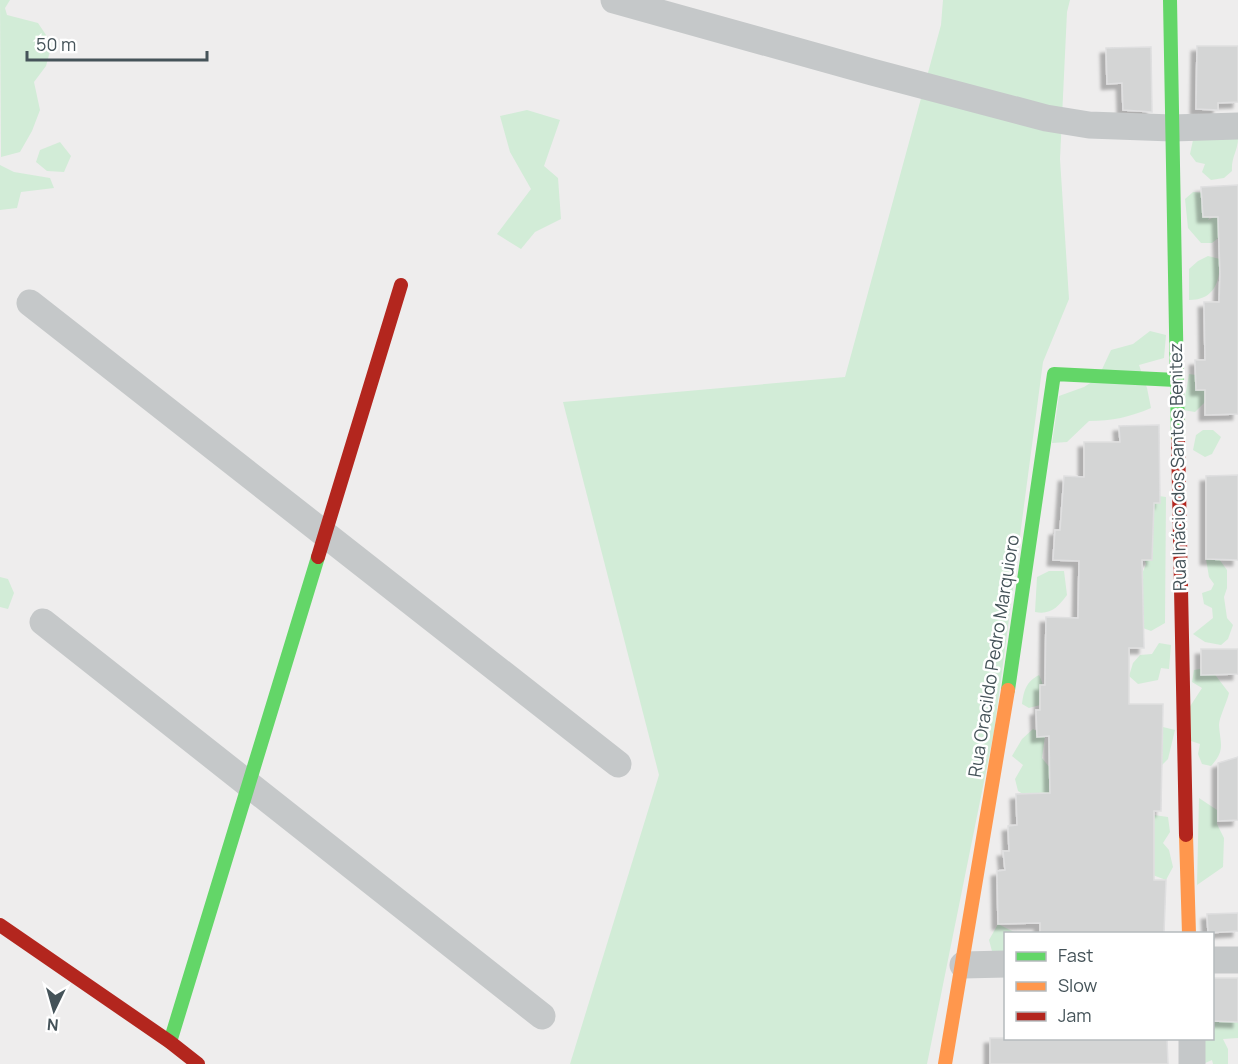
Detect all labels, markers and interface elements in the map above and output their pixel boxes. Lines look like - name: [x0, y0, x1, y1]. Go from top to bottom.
- scale bar: [27, 24, 207, 62]
- text: 50 m: [36, 32, 76, 56]
- street label: Rua Inácio dos Santos Benitez: [1163, 343, 1191, 591]
- street label: Rua Oracildo Pedro Marquioro: [962, 533, 1024, 779]
- legend: [1004, 932, 1214, 1040]
- text: Fast: [1058, 943, 1093, 967]
- text: Slow: [1058, 973, 1098, 997]
- north arrow: [24, 980, 84, 1040]
- text: Jam: [1058, 1003, 1092, 1027]
- text: N: [46, 1013, 59, 1036]

